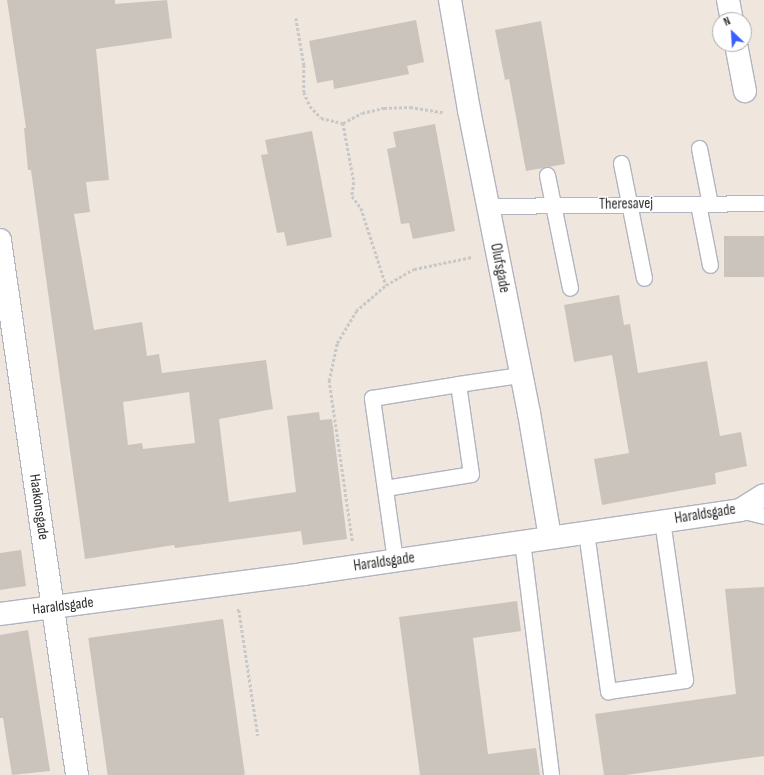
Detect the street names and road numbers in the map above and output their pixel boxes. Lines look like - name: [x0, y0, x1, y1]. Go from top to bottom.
- street label: Theresavej: [599, 195, 653, 213]
- street label: Olufsgade: [486, 242, 514, 294]
- street label: Haakonsgade: [25, 473, 53, 541]
- street label: Haraldsgade: [673, 500, 737, 528]
- street label: Haraldsgade: [352, 549, 416, 575]
- street label: Haraldsgade: [31, 593, 95, 619]

